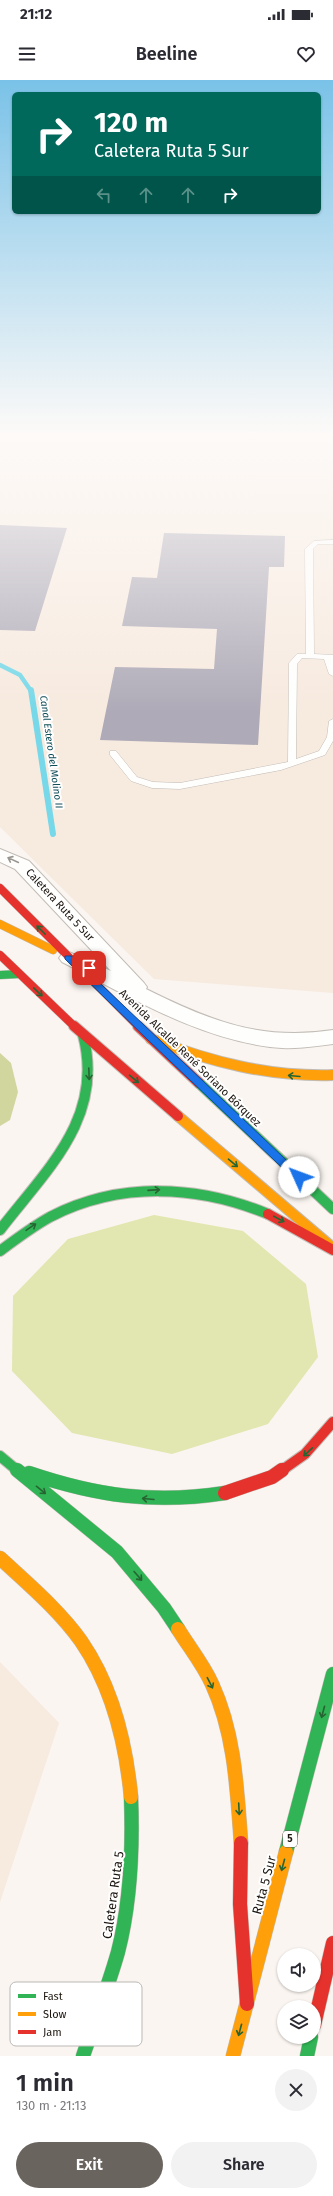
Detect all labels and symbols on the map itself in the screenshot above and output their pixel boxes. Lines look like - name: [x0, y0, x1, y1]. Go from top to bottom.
- water label: Canal Estero del Molino II: [37, 695, 65, 809]
- one-way arrow: [7, 856, 19, 863]
- street label: Caletera Ruta 5 Sur: [23, 866, 98, 945]
- one-way arrow: [36, 925, 46, 935]
- pin: [72, 951, 106, 985]
- one-way arrow: [33, 987, 43, 997]
- street label: Avenida Alcalde René Soriano Bórquez: [116, 987, 264, 1129]
- one-way arrow: [85, 1067, 93, 1080]
- one-way arrow: [288, 1072, 301, 1079]
- one-way arrow: [129, 1074, 139, 1084]
- position arrow: [278, 1156, 320, 1198]
- one-way arrow: [228, 1159, 238, 1168]
- one-way arrow: [147, 1186, 160, 1193]
- one-way arrow: [273, 1216, 285, 1224]
- one-way arrow: [25, 1223, 37, 1231]
- one-way arrow: [303, 1447, 313, 1457]
- one-way arrow: [36, 1485, 46, 1494]
- one-way arrow: [142, 1496, 155, 1503]
- one-way arrow: [133, 1570, 142, 1580]
- one-way arrow: [207, 1677, 215, 1689]
- one-way arrow: [319, 1705, 326, 1718]
- one-way arrow: [236, 1802, 243, 1815]
- road number: 5: [283, 1831, 297, 1847]
- street label: Caletera Ruta 5: [99, 1850, 127, 1940]
- street label: Ruta 5 Sur: [249, 1854, 279, 1916]
- one-way arrow: [279, 1858, 286, 1871]
- legend: [10, 1982, 142, 2046]
- text: Fast: [43, 1990, 63, 2003]
- text: Slow: [43, 2008, 67, 2021]
- one-way arrow: [236, 2023, 243, 2036]
- text: Jam: [43, 2026, 62, 2039]

